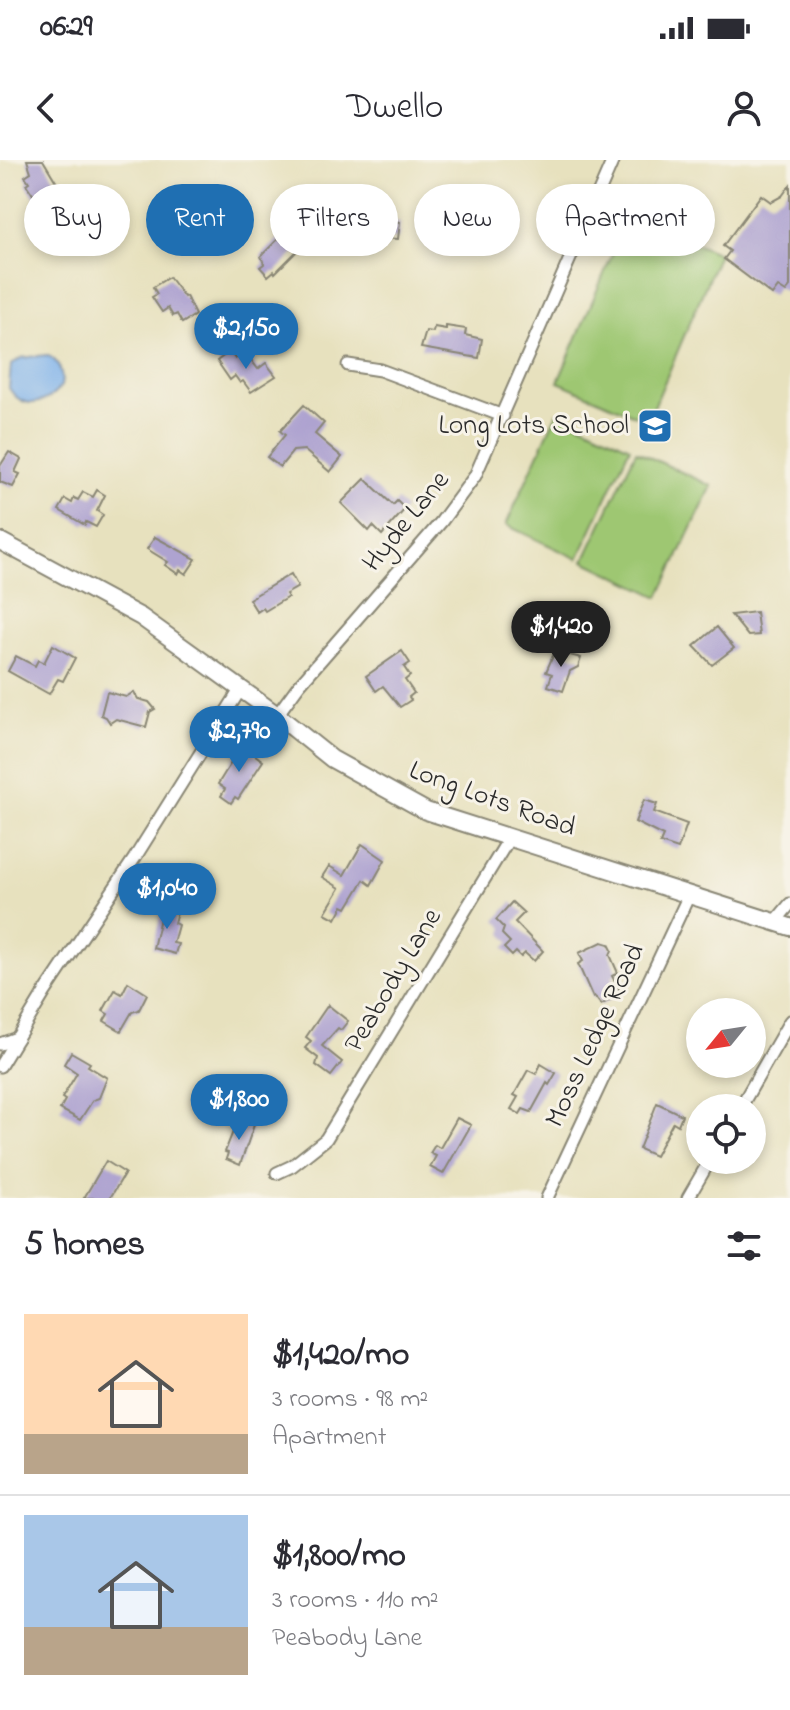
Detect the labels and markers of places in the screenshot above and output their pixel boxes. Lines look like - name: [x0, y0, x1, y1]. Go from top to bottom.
- pin: $2,150: [181, 303, 311, 371]
- place label: Long Lots School: [438, 406, 629, 447]
- school or university icon: Long Lots School: [636, 407, 674, 445]
- pin: $1,420: [496, 601, 626, 669]
- pin: $2,790: [174, 706, 304, 774]
- pin: $1,040: [102, 863, 232, 931]
- pin: $1,800: [174, 1074, 304, 1142]

